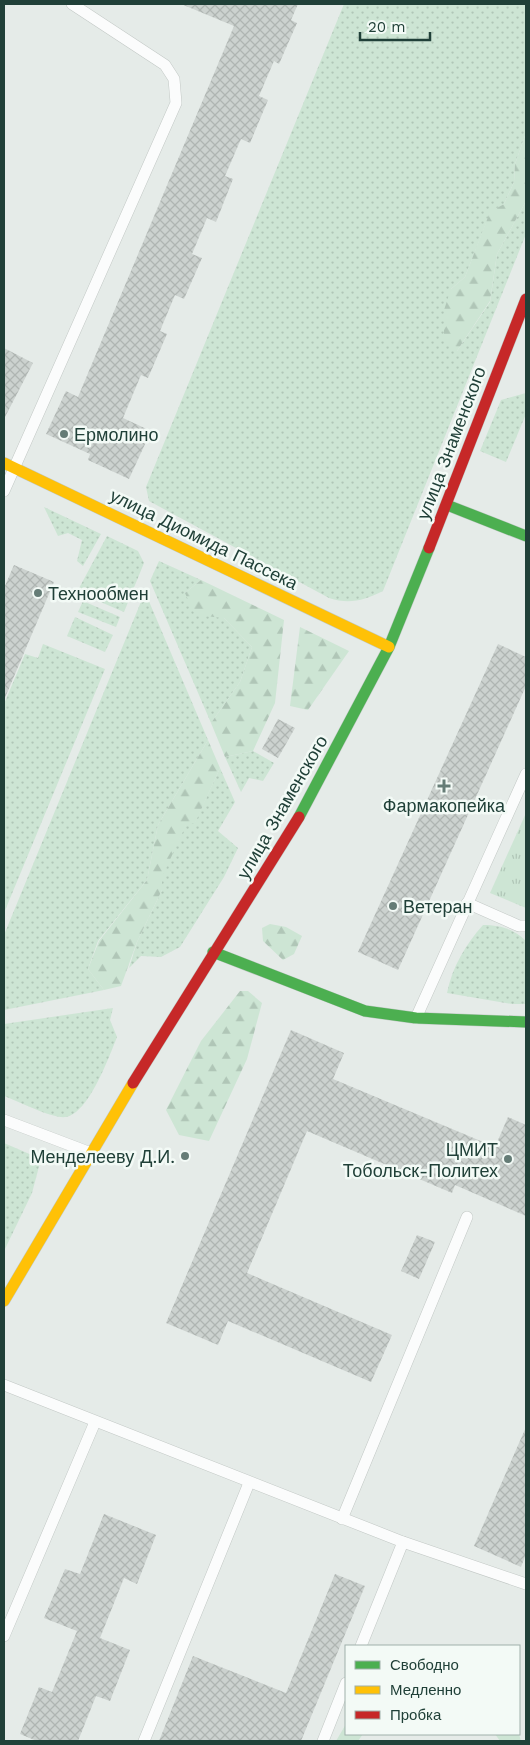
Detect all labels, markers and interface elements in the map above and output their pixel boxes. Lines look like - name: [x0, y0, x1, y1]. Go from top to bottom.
- scale bar: [360, 10, 430, 42]
- text: 20 m: [368, 18, 406, 36]
- street label: улица Знаменского: [412, 364, 490, 522]
- place label: Ермолино: [74, 424, 159, 445]
- marker: Ермолино: [58, 428, 70, 440]
- street label: улица Диомида Пассека: [107, 484, 302, 594]
- place label: Технообмен: [48, 583, 149, 604]
- marker: Технообмен: [32, 587, 44, 599]
- street label: улица Знаменского: [232, 732, 332, 882]
- marker: Фармакопейка: [438, 780, 450, 792]
- place label: Фармакопейка: [383, 795, 506, 816]
- place label: Ветеран: [403, 896, 472, 917]
- marker: Ветеран: [387, 900, 399, 912]
- place label: ЦМИТ Тобольск-Политех: [343, 1139, 498, 1181]
- place label: Менделееву Д.И.: [30, 1146, 175, 1167]
- marker: Менделееву Д.И.: [179, 1150, 191, 1162]
- marker: ЦМИТ Тобольск-Политех: [502, 1153, 514, 1165]
- legend: [345, 1645, 520, 1735]
- text: Свободно: [390, 1656, 459, 1674]
- text: Медленно: [390, 1681, 461, 1699]
- text: Пробка: [390, 1706, 442, 1724]

